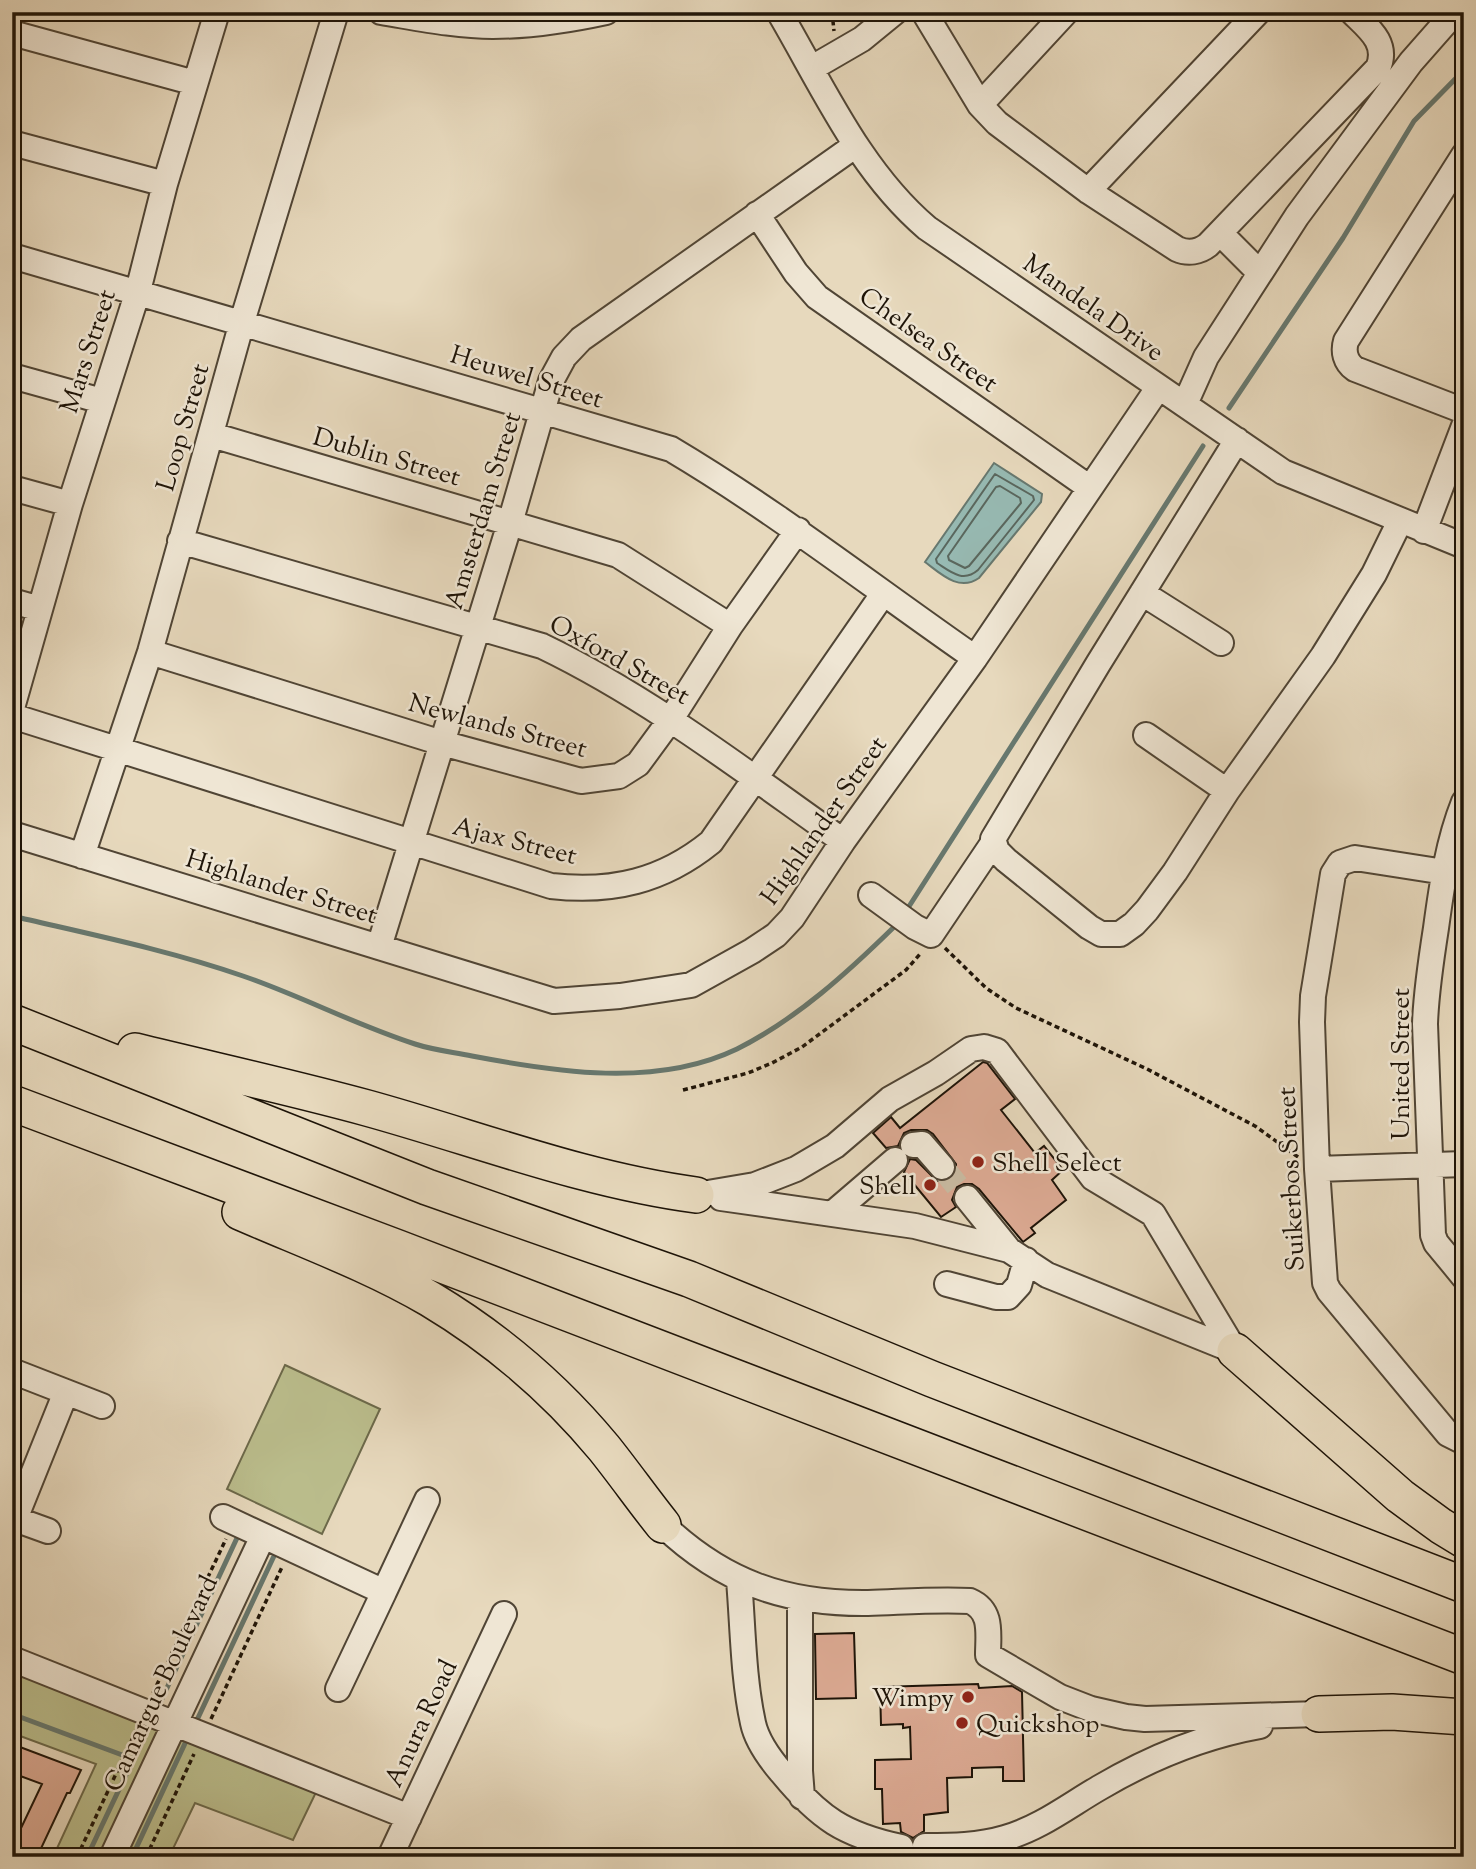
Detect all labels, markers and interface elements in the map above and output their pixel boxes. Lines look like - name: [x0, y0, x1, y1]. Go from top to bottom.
- street label: Mandela Drive: [1014, 247, 1171, 371]
- street label: Chelsea Street: [851, 279, 1005, 403]
- street label: Mars Street: [52, 285, 127, 418]
- street label: Heuwel Street: [445, 338, 607, 419]
- street label: Loop Street: [149, 360, 220, 496]
- street label: Amsterdam Street: [437, 407, 532, 614]
- street label: Dublin Street: [308, 420, 465, 497]
- street label: Oxford Street: [542, 607, 696, 715]
- street label: Newlands Street: [404, 686, 591, 769]
- street label: Highlander Street: [753, 729, 897, 914]
- street label: Ajax Street: [448, 809, 580, 876]
- street label: Highlander Street: [181, 842, 382, 935]
- street label: United Street: [1384, 988, 1421, 1140]
- street label: Suikerbos Street: [1269, 1086, 1316, 1272]
- place label: Shell Select: [992, 1146, 1122, 1183]
- marker: Shell Select: [970, 1154, 986, 1170]
- place label: Shell: [859, 1169, 916, 1206]
- marker: Shell: [922, 1177, 938, 1193]
- street label: Camargue Boulevard: [96, 1570, 229, 1798]
- street label: Anura Road: [377, 1654, 468, 1794]
- place label: Wimpy: [871, 1681, 954, 1718]
- marker: Wimpy: [960, 1689, 976, 1705]
- place label: Quickshop: [976, 1707, 1099, 1744]
- marker: Quickshop: [954, 1715, 970, 1731]

